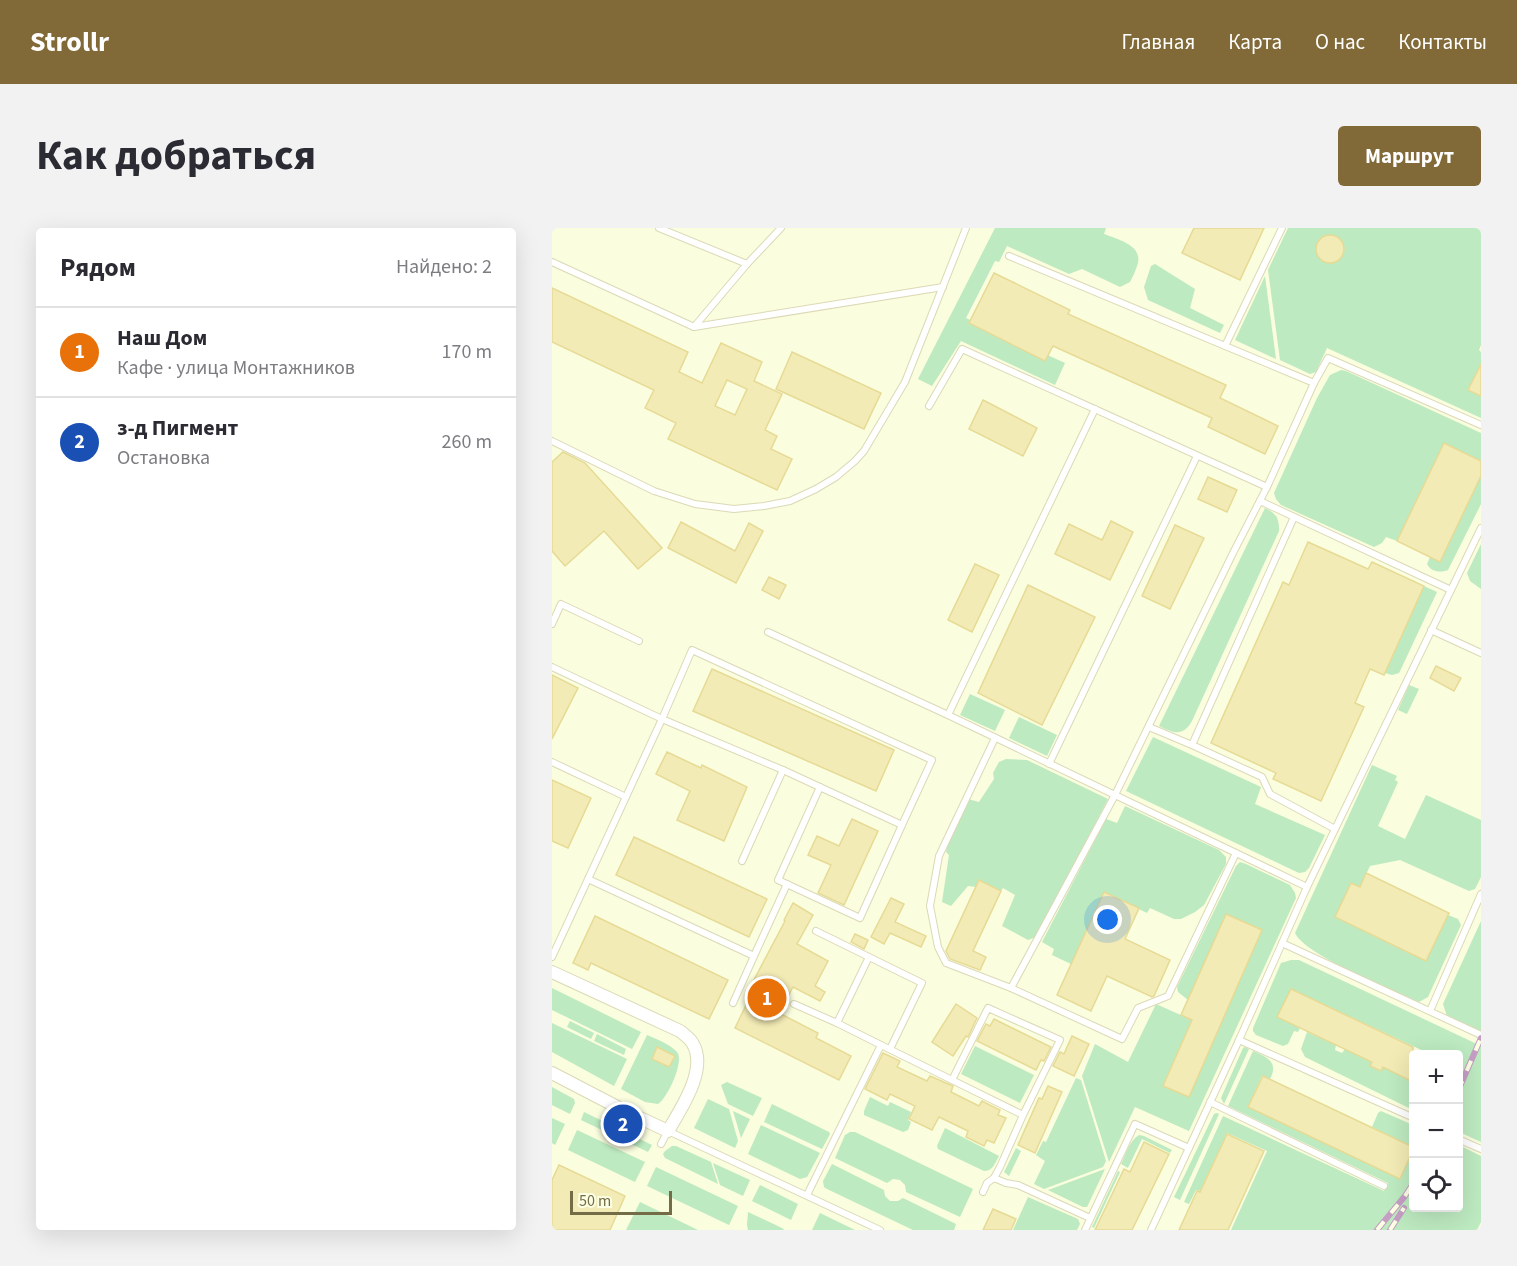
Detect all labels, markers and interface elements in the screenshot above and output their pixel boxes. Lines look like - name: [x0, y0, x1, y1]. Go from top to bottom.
- text: Strollr: [30, 22, 109, 62]
- text: Главная: [1122, 27, 1195, 57]
- text: Карта: [1228, 27, 1282, 57]
- text: О нас: [1315, 27, 1365, 57]
- text: Контакты: [1398, 27, 1487, 57]
- text: Как добраться: [36, 126, 316, 186]
- button: Маршрут: [1338, 126, 1481, 186]
- text: Рядом: [60, 249, 136, 286]
- text: Найдено: 2: [396, 253, 492, 281]
- text: Наш Дом: [117, 322, 207, 354]
- text: 1: [74, 338, 85, 366]
- text: 170 m: [442, 338, 492, 366]
- text: Кафе · улица Монтажников: [117, 354, 355, 382]
- text: з-д Пигмент: [117, 412, 238, 444]
- text: 2: [74, 428, 85, 456]
- text: 260 m: [442, 428, 492, 456]
- text: Остановка: [117, 444, 210, 472]
- your location: [1093, 905, 1122, 934]
- pin: 1: [748, 976, 786, 1020]
- map controls: [1409, 1050, 1463, 1212]
- button: +: [1409, 1050, 1463, 1104]
- pin: 2: [604, 1102, 642, 1146]
- button: −: [1409, 1104, 1463, 1158]
- button: locate: [1409, 1158, 1463, 1212]
- scale bar: [570, 1188, 672, 1216]
- text: 50 m: [579, 1190, 611, 1212]

